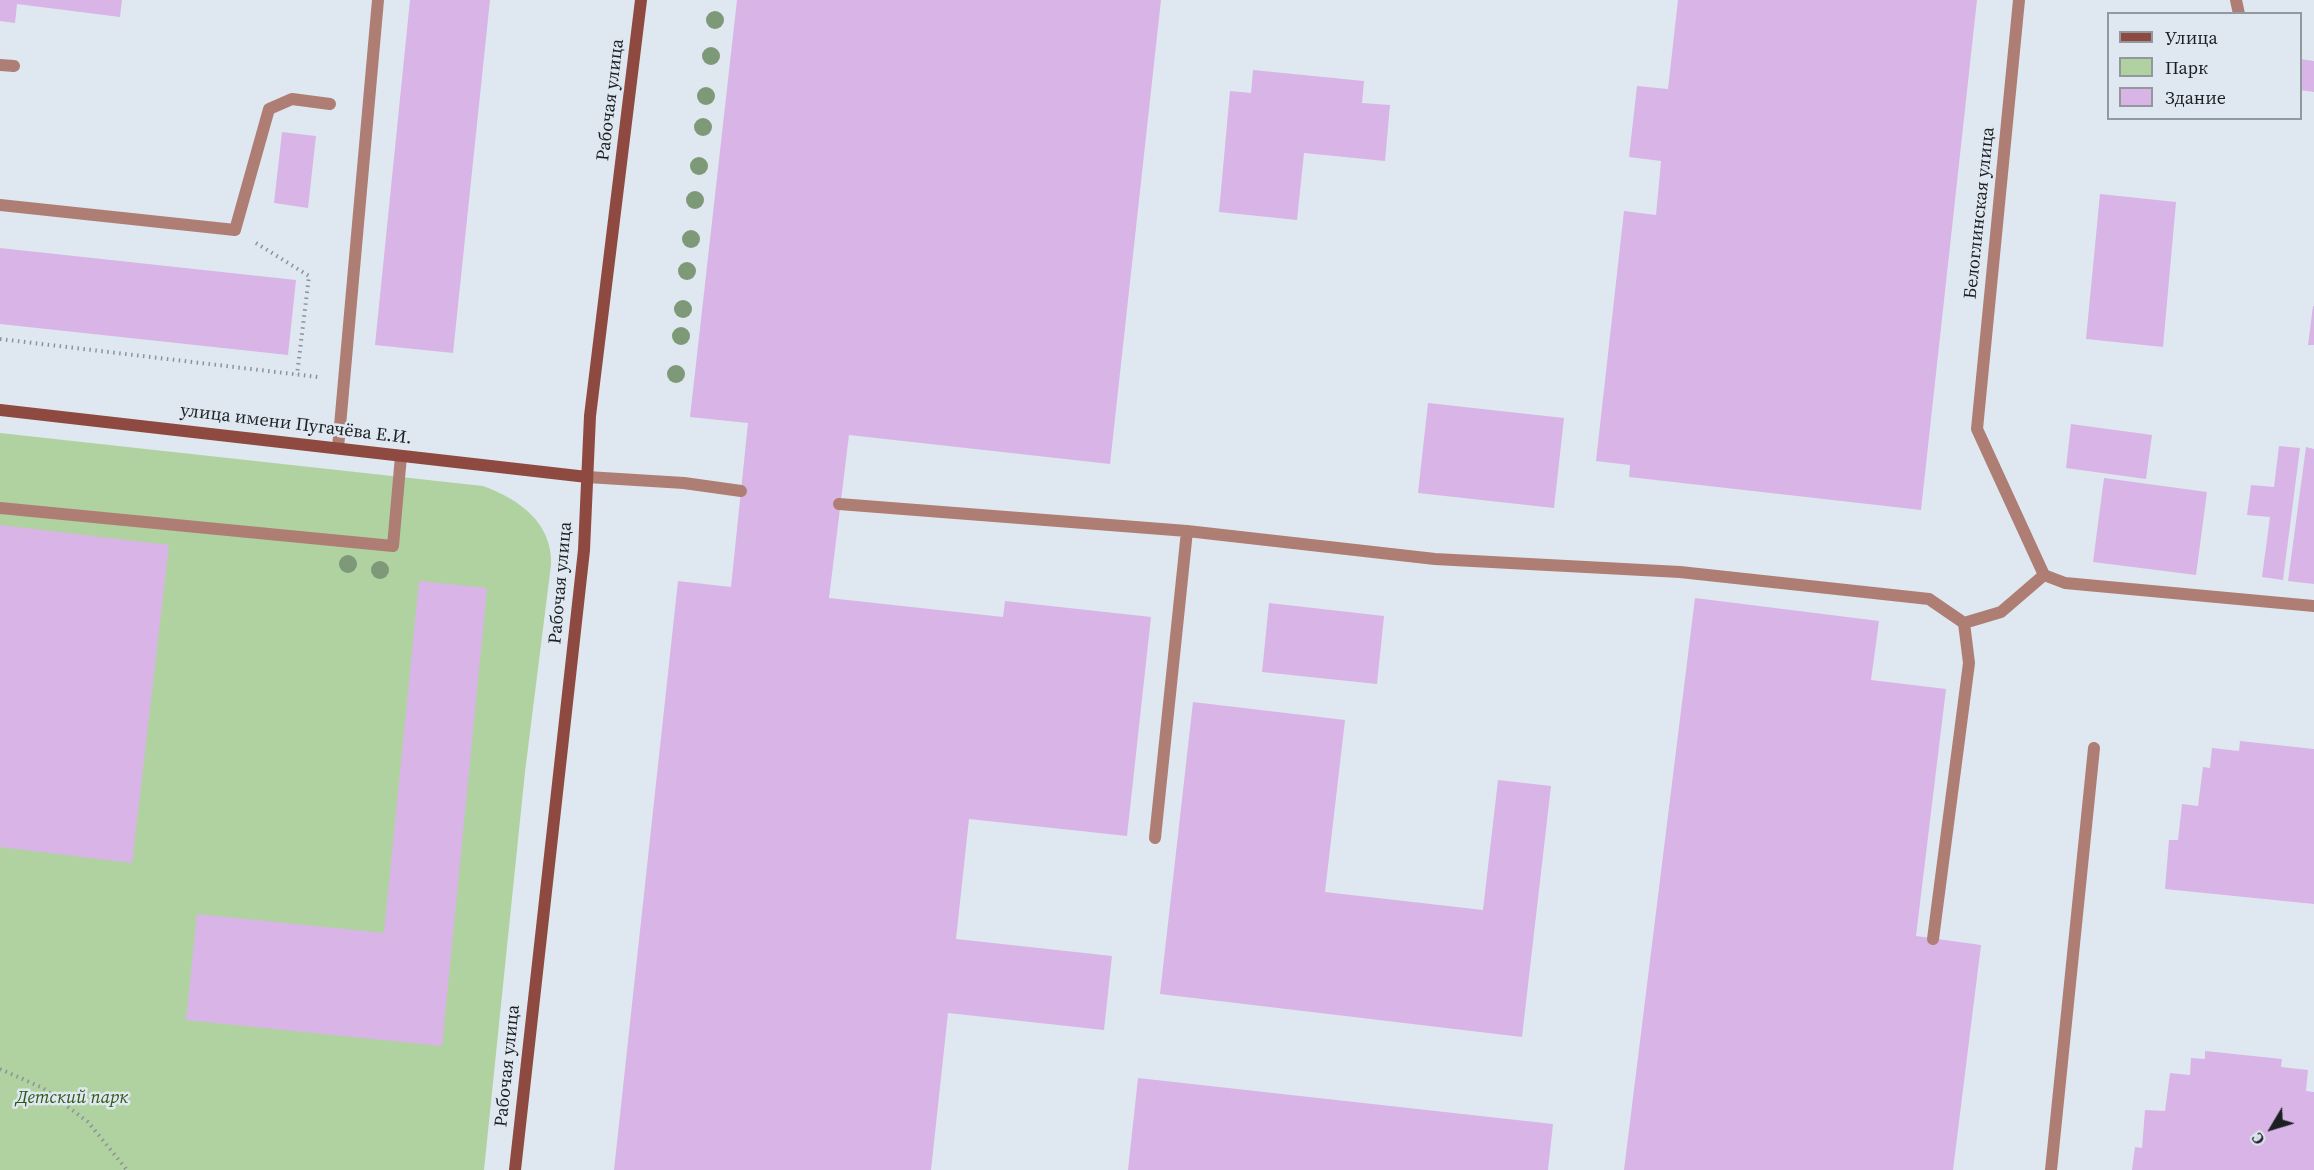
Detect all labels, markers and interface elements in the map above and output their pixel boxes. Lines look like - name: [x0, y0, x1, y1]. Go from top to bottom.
- legend: [2107, 12, 2302, 120]
- text: Улица: [2165, 25, 2218, 50]
- street label: Рабочая улица: [593, 38, 629, 162]
- text: Парк: [2165, 55, 2208, 80]
- text: Здание: [2165, 85, 2226, 110]
- street label: Белоглинская улица: [1960, 126, 2000, 300]
- street label: улица имени Пугачёва Е.И.: [179, 400, 413, 450]
- street label: Рабочая улица: [545, 521, 577, 645]
- street label: Рабочая улица: [491, 1004, 525, 1128]
- park label: Детский парк: [16, 1087, 128, 1109]
- north arrow: [2242, 1098, 2302, 1158]
- text: С: [2246, 1128, 2270, 1150]

